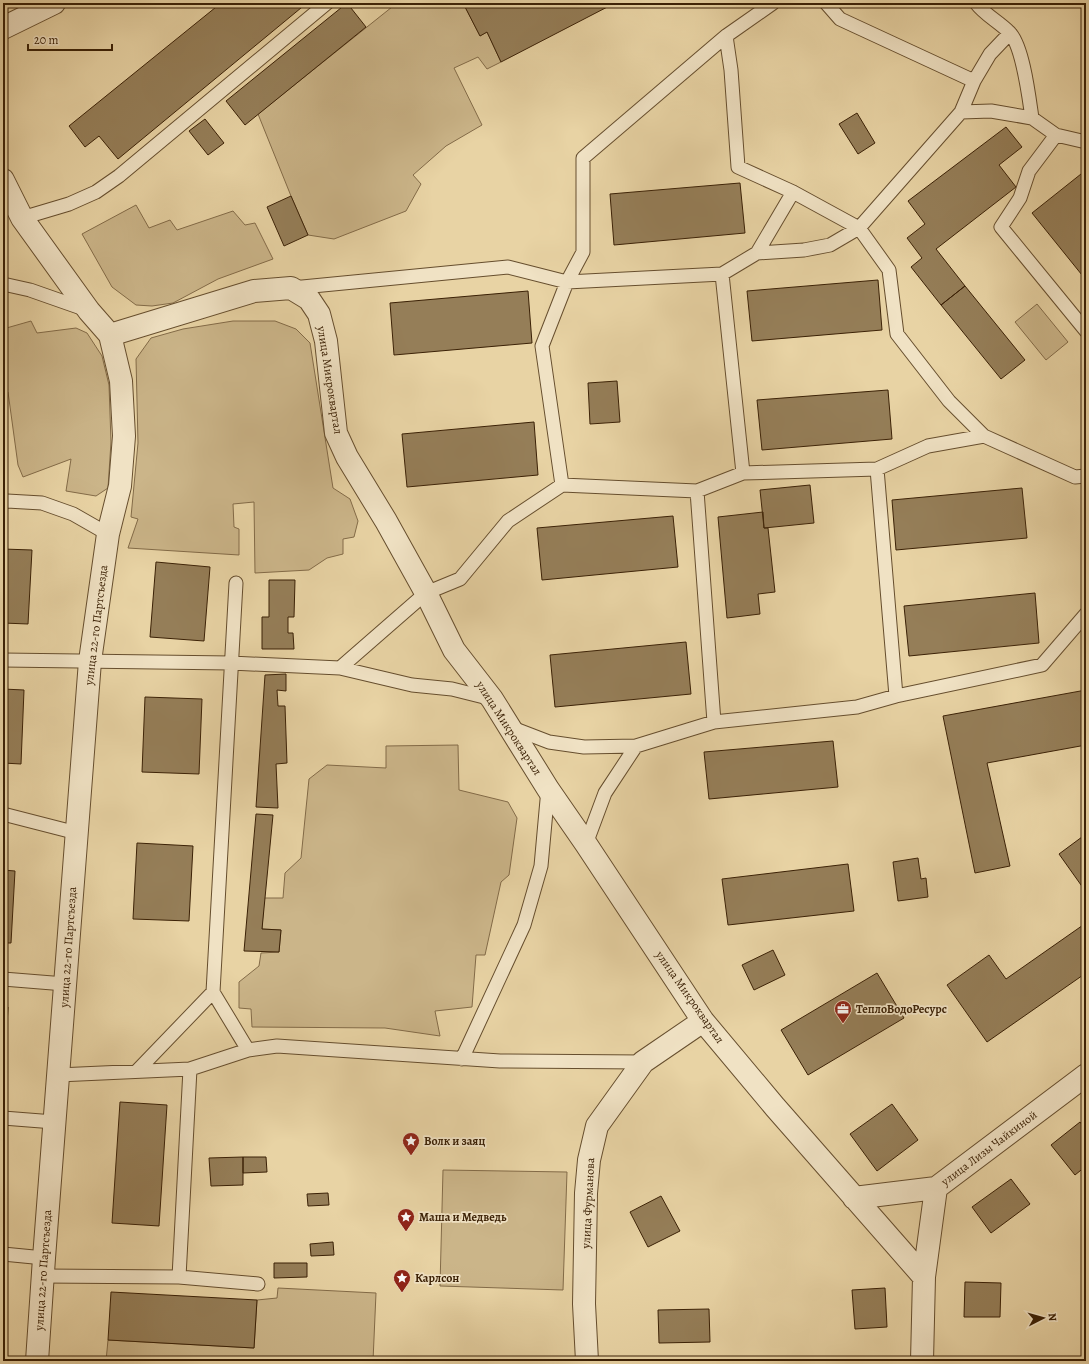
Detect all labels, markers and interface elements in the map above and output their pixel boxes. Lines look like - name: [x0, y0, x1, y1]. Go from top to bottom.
- scale bar: [28, 26, 112, 52]
- text: 20 m: [34, 32, 58, 48]
- street label: улица Микроквартал: [313, 324, 346, 435]
- street label: улица 22-го Партсъезда: [81, 564, 111, 687]
- street label: улица Микроквартал: [472, 677, 545, 778]
- street label: улица 22-го Партсъезда: [56, 886, 80, 1009]
- street label: улица Микроквартал: [652, 947, 728, 1046]
- office icon: ТеплоВодоРесурс: [833, 999, 853, 1024]
- place label: ТеплоВодоРесурс: [856, 1001, 947, 1017]
- street label: улица Лизы Чайкиной: [937, 1107, 1040, 1190]
- place icon: Волк и заяц: [401, 1131, 421, 1156]
- place label: Волк и заяц: [424, 1133, 485, 1149]
- street label: улица Фурманова: [578, 1157, 598, 1250]
- place icon: Маша и Медведь: [396, 1207, 416, 1232]
- street label: улица 22-го Партсъезда: [31, 1209, 55, 1332]
- place label: Маша и Медведь: [419, 1209, 507, 1225]
- place icon: Карлсон: [392, 1268, 412, 1293]
- place label: Карлсон: [415, 1270, 459, 1286]
- north arrow: [1023, 1298, 1063, 1338]
- text: N: [1045, 1312, 1060, 1322]

